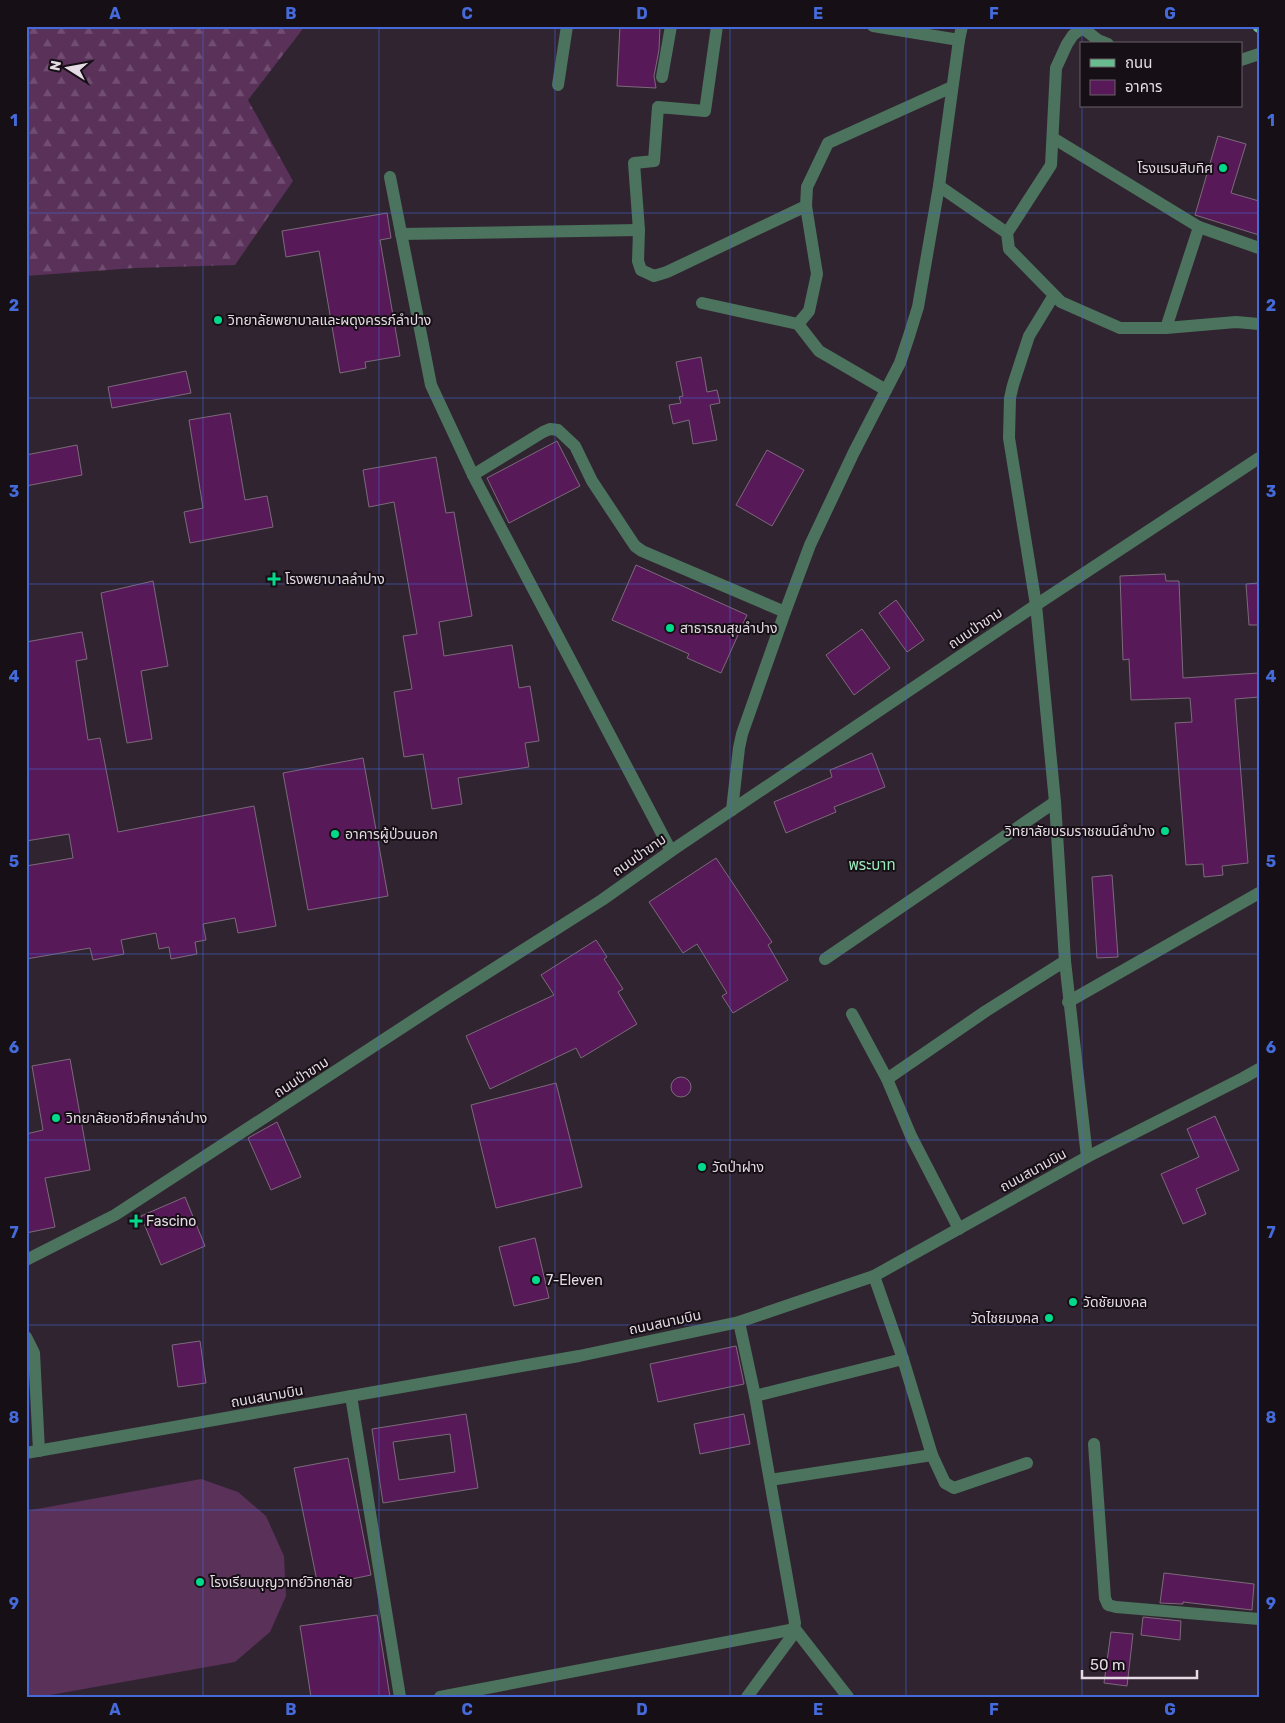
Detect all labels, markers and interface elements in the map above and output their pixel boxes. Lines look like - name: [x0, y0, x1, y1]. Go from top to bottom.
- text: A: [109, 4, 121, 23]
- text: B: [285, 4, 297, 23]
- text: C: [461, 4, 473, 23]
- text: D: [636, 4, 648, 23]
- text: E: [813, 4, 823, 23]
- text: F: [989, 4, 999, 23]
- text: G: [1164, 4, 1176, 23]
- north arrow: [42, 42, 92, 92]
- legend: [1080, 42, 1242, 108]
- text: ถนน: [1125, 54, 1152, 72]
- text: N: [46, 59, 65, 72]
- text: อาคาร: [1125, 78, 1162, 96]
- text: 1: [10, 111, 18, 130]
- text: 1: [1267, 111, 1275, 130]
- place label: โรงแรมสิบทิศ: [1137, 160, 1213, 177]
- marker: โรงแรมสิบทิศ: [1217, 162, 1229, 174]
- text: 2: [9, 296, 19, 315]
- text: 2: [1266, 296, 1276, 315]
- place label: วิทยาลัยพยาบาลและผดุงครรภ์ลําปาง: [227, 312, 431, 329]
- marker: วิทยาลัยพยาบาลและผดุงครรภ์ลําปาง: [212, 314, 224, 326]
- text: 3: [9, 482, 19, 501]
- text: 3: [1266, 482, 1276, 501]
- place label: โรงพยาบาลลำปาง: [285, 571, 385, 588]
- marker: โรงพยาบาลลำปาง: [267, 572, 281, 586]
- street label: ถนนป่าขาม: [945, 604, 1006, 653]
- place label: สาธารณสุขลำปาง: [680, 620, 778, 637]
- marker: สาธารณสุขลำปาง: [664, 622, 676, 634]
- text: 4: [9, 667, 20, 686]
- text: 4: [1266, 667, 1277, 686]
- place label: วิทยาลัยบรมราชชนนีลำปาง: [1004, 823, 1155, 840]
- marker: วิทยาลัยบรมราชชนนีลำปาง: [1159, 825, 1171, 837]
- place label: อาคารผู้ป่วนนอก: [345, 826, 438, 843]
- marker: อาคารผู้ป่วนนอก: [329, 828, 341, 840]
- street label: ถนนป่าขาม: [609, 831, 669, 880]
- text: 5: [9, 852, 19, 871]
- text: 5: [1266, 852, 1276, 871]
- district label: พระบาท: [848, 856, 896, 874]
- text: 6: [9, 1038, 19, 1057]
- text: 6: [1266, 1038, 1276, 1057]
- street label: ถนนป่าขาม: [271, 1053, 332, 1101]
- place label: วิทยาลัยอาชีวศึกษาลำปาง: [65, 1110, 207, 1127]
- marker: วิทยาลัยอาชีวศึกษาลำปาง: [50, 1112, 62, 1124]
- street label: ถนนสนามบิน: [997, 1145, 1070, 1196]
- place label: วัดป่าฝาง: [712, 1159, 764, 1176]
- marker: วัดป่าฝาง: [696, 1161, 708, 1173]
- place label: Fascino: [146, 1213, 196, 1230]
- marker: Fascino: [130, 1215, 142, 1227]
- text: 7: [9, 1223, 19, 1242]
- text: 7: [1266, 1223, 1276, 1242]
- place label: 7-Eleven: [546, 1272, 603, 1289]
- marker: 7-Eleven: [530, 1274, 542, 1286]
- place label: วัดชัยมงคล: [1083, 1294, 1147, 1311]
- marker: วัดชัยมงคล: [1067, 1296, 1079, 1308]
- street label: ถนนสนามบิน: [627, 1307, 703, 1338]
- place label: วัดไชยมงคล: [971, 1310, 1039, 1327]
- marker: วัดไชยมงคล: [1043, 1312, 1055, 1324]
- street label: ถนนสนามบิน: [229, 1382, 305, 1411]
- text: 8: [9, 1408, 20, 1427]
- text: 8: [1266, 1408, 1277, 1427]
- place label: โรงเรียนบุญวาทย์วิทยาลัย: [210, 1574, 353, 1591]
- marker: โรงเรียนบุญวาทย์วิทยาลัย: [194, 1576, 206, 1588]
- text: 9: [9, 1594, 19, 1613]
- text: 9: [1266, 1594, 1276, 1613]
- scale bar: [1082, 1648, 1198, 1680]
- text: 50 m: [1090, 1656, 1125, 1674]
- text: A: [109, 1700, 121, 1719]
- text: B: [285, 1700, 297, 1719]
- text: C: [461, 1700, 473, 1719]
- text: D: [636, 1700, 648, 1719]
- text: E: [813, 1700, 823, 1719]
- text: F: [989, 1700, 999, 1719]
- text: G: [1164, 1700, 1176, 1719]

